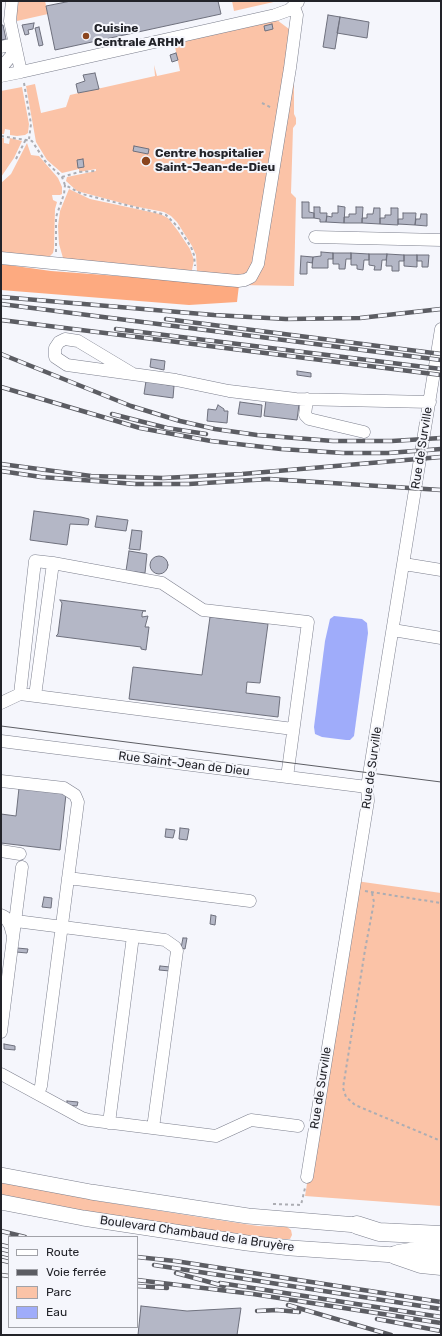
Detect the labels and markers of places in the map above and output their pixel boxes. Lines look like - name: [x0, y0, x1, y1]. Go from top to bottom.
- place label: Cuisine Centrale ARHM: [94, 22, 184, 50]
- marker: Cuisine Centrale ARHM: [81, 31, 91, 41]
- place label: Centre hospitalier Saint-Jean-de-Dieu: [155, 147, 275, 175]
- marker: Centre hospitalier Saint-Jean-de-Dieu: [140, 155, 152, 167]

